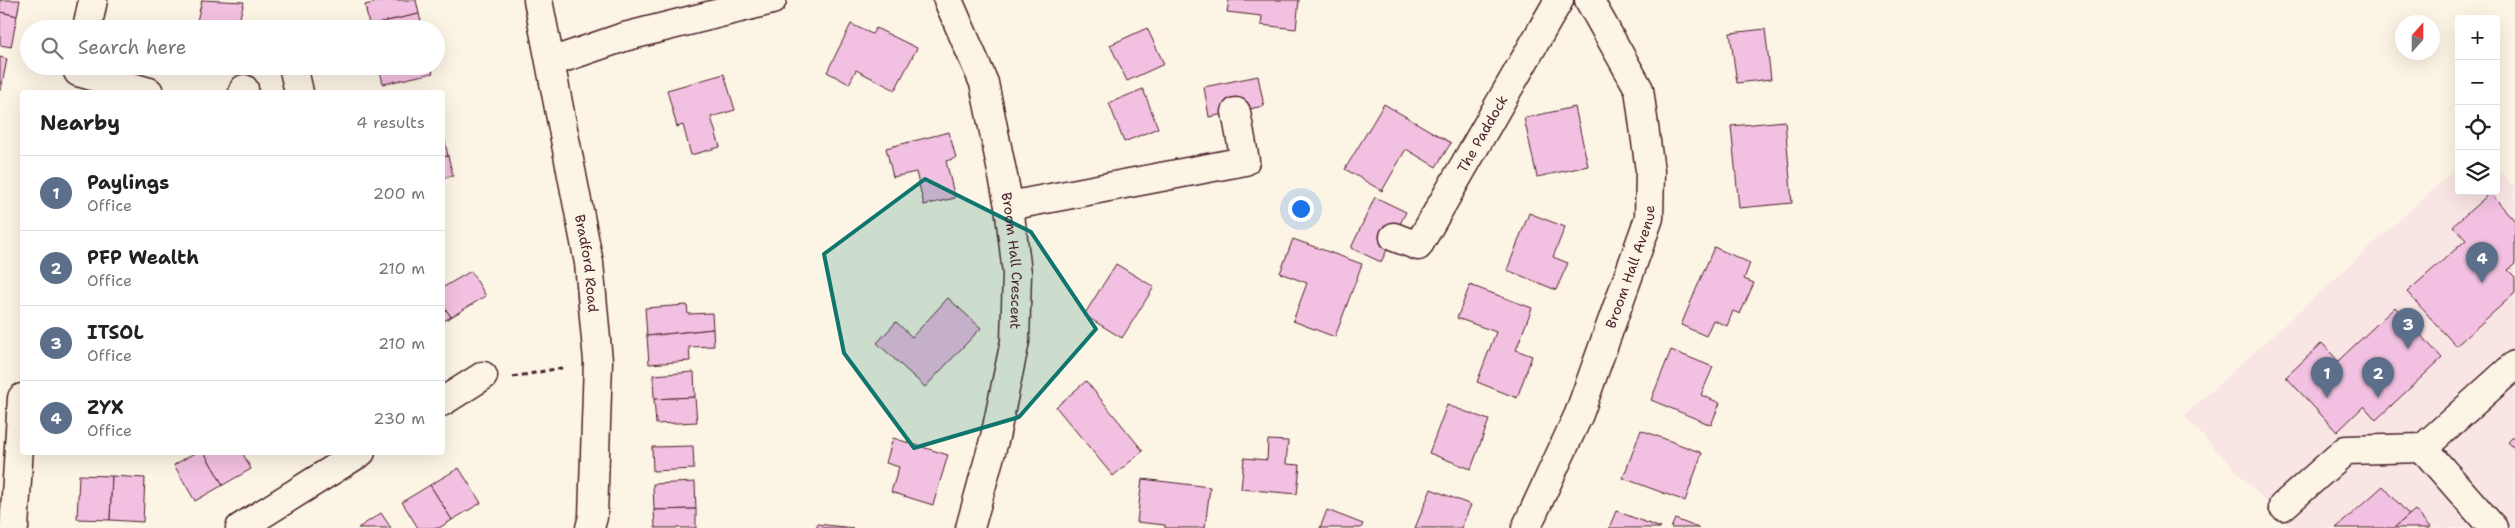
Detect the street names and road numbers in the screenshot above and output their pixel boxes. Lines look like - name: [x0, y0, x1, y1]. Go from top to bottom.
- street label: The Paddock: [1453, 92, 1512, 176]
- street label: Broom Hall Crescent: [997, 191, 1026, 329]
- street label: Broom Hall Avenue: [1601, 205, 1658, 331]
- street label: Bradford Road: [571, 213, 603, 313]

